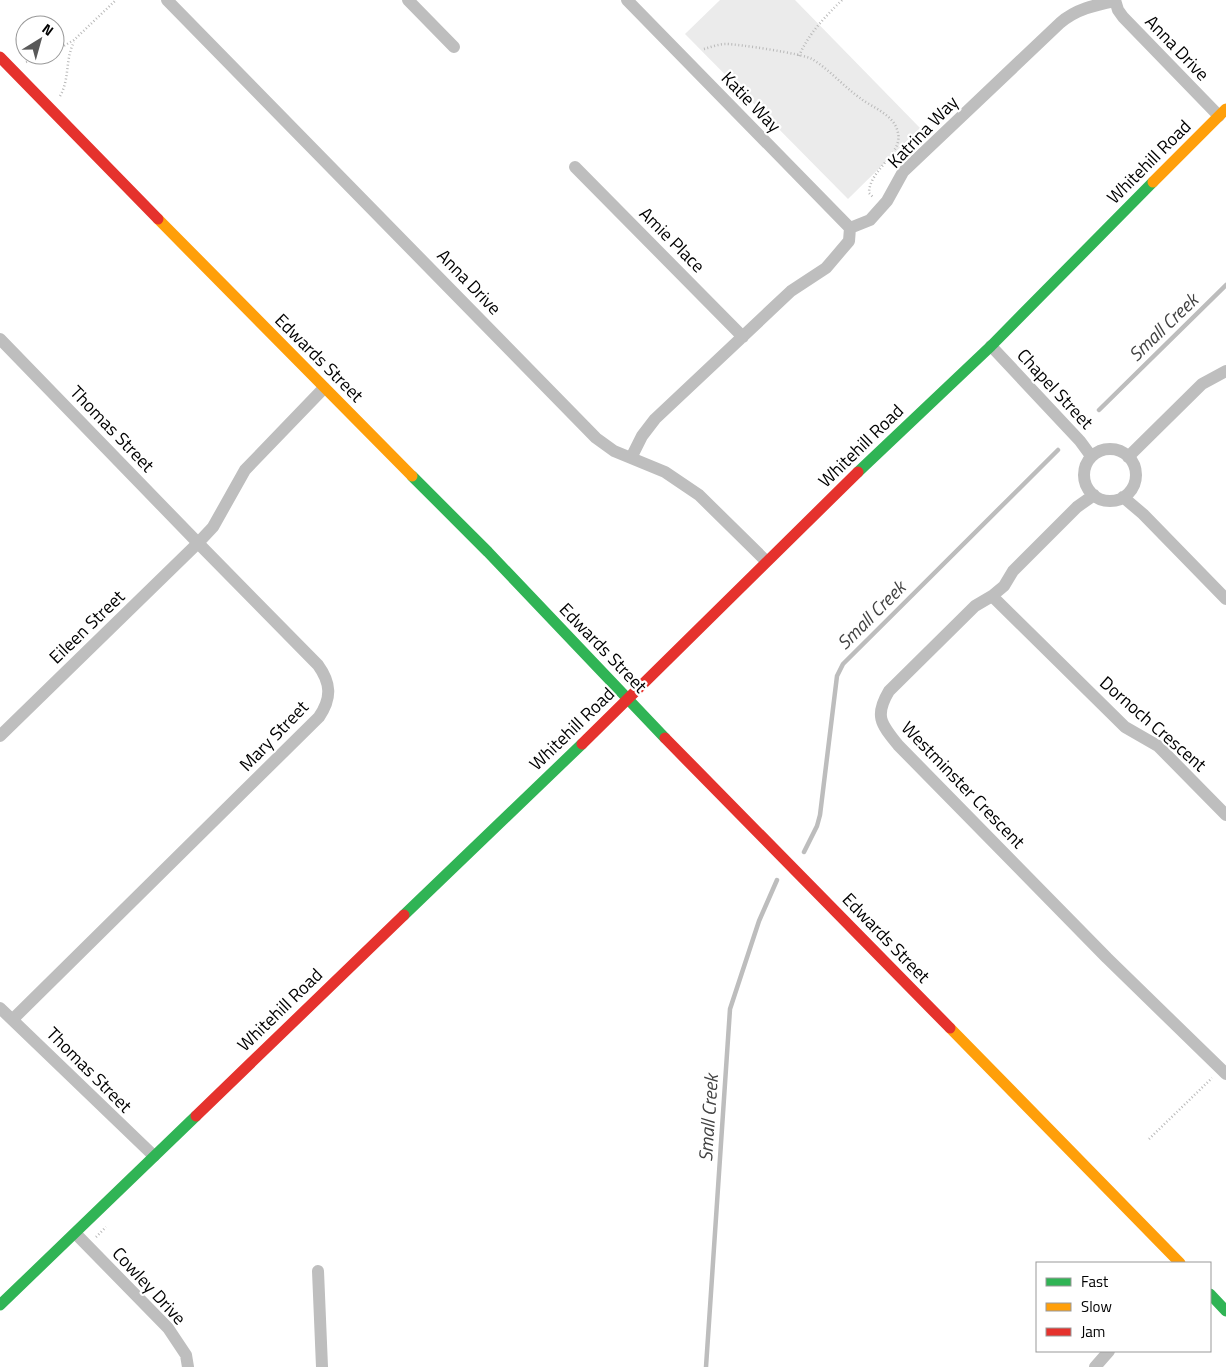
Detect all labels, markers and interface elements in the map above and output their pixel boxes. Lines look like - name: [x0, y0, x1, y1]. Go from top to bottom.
- street label: Anna Drive: [1139, 9, 1216, 87]
- north arrow: [15, 15, 65, 65]
- text: N: [38, 18, 58, 41]
- street label: Katie Way: [715, 65, 788, 139]
- street label: Katrina Way: [881, 89, 964, 174]
- street label: Whitehill Road: [1100, 113, 1197, 210]
- street label: Amie Place: [633, 201, 711, 279]
- street label: Anna Drive: [431, 243, 508, 321]
- water label: Small Creek: [1121, 284, 1206, 367]
- street label: Edwards Street: [269, 307, 370, 409]
- street label: Chapel Street: [1011, 342, 1100, 436]
- street label: Thomas Street: [64, 379, 161, 479]
- street label: Whitehill Road: [812, 398, 910, 493]
- water label: Small Creek: [829, 572, 914, 656]
- street label: Eileen Street: [43, 583, 131, 670]
- street label: Edwards Street: [553, 596, 654, 699]
- street label: Dornoch Crescent: [1094, 669, 1213, 778]
- street label: Whitehill Road: [523, 681, 621, 776]
- street label: Mary Street: [233, 694, 315, 777]
- street label: Westminster Crescent: [895, 715, 1032, 855]
- street label: Edwards Street: [836, 886, 937, 989]
- street label: Whitehill Road: [231, 962, 329, 1057]
- street label: Thomas Street: [40, 1021, 139, 1119]
- water label: Small Creek: [690, 1071, 725, 1163]
- street label: Cowley Drive: [106, 1241, 193, 1331]
- legend: [1036, 1262, 1211, 1352]
- text: Fast: [1081, 1270, 1109, 1293]
- text: Slow: [1081, 1295, 1112, 1318]
- text: Jam: [1081, 1320, 1105, 1343]

